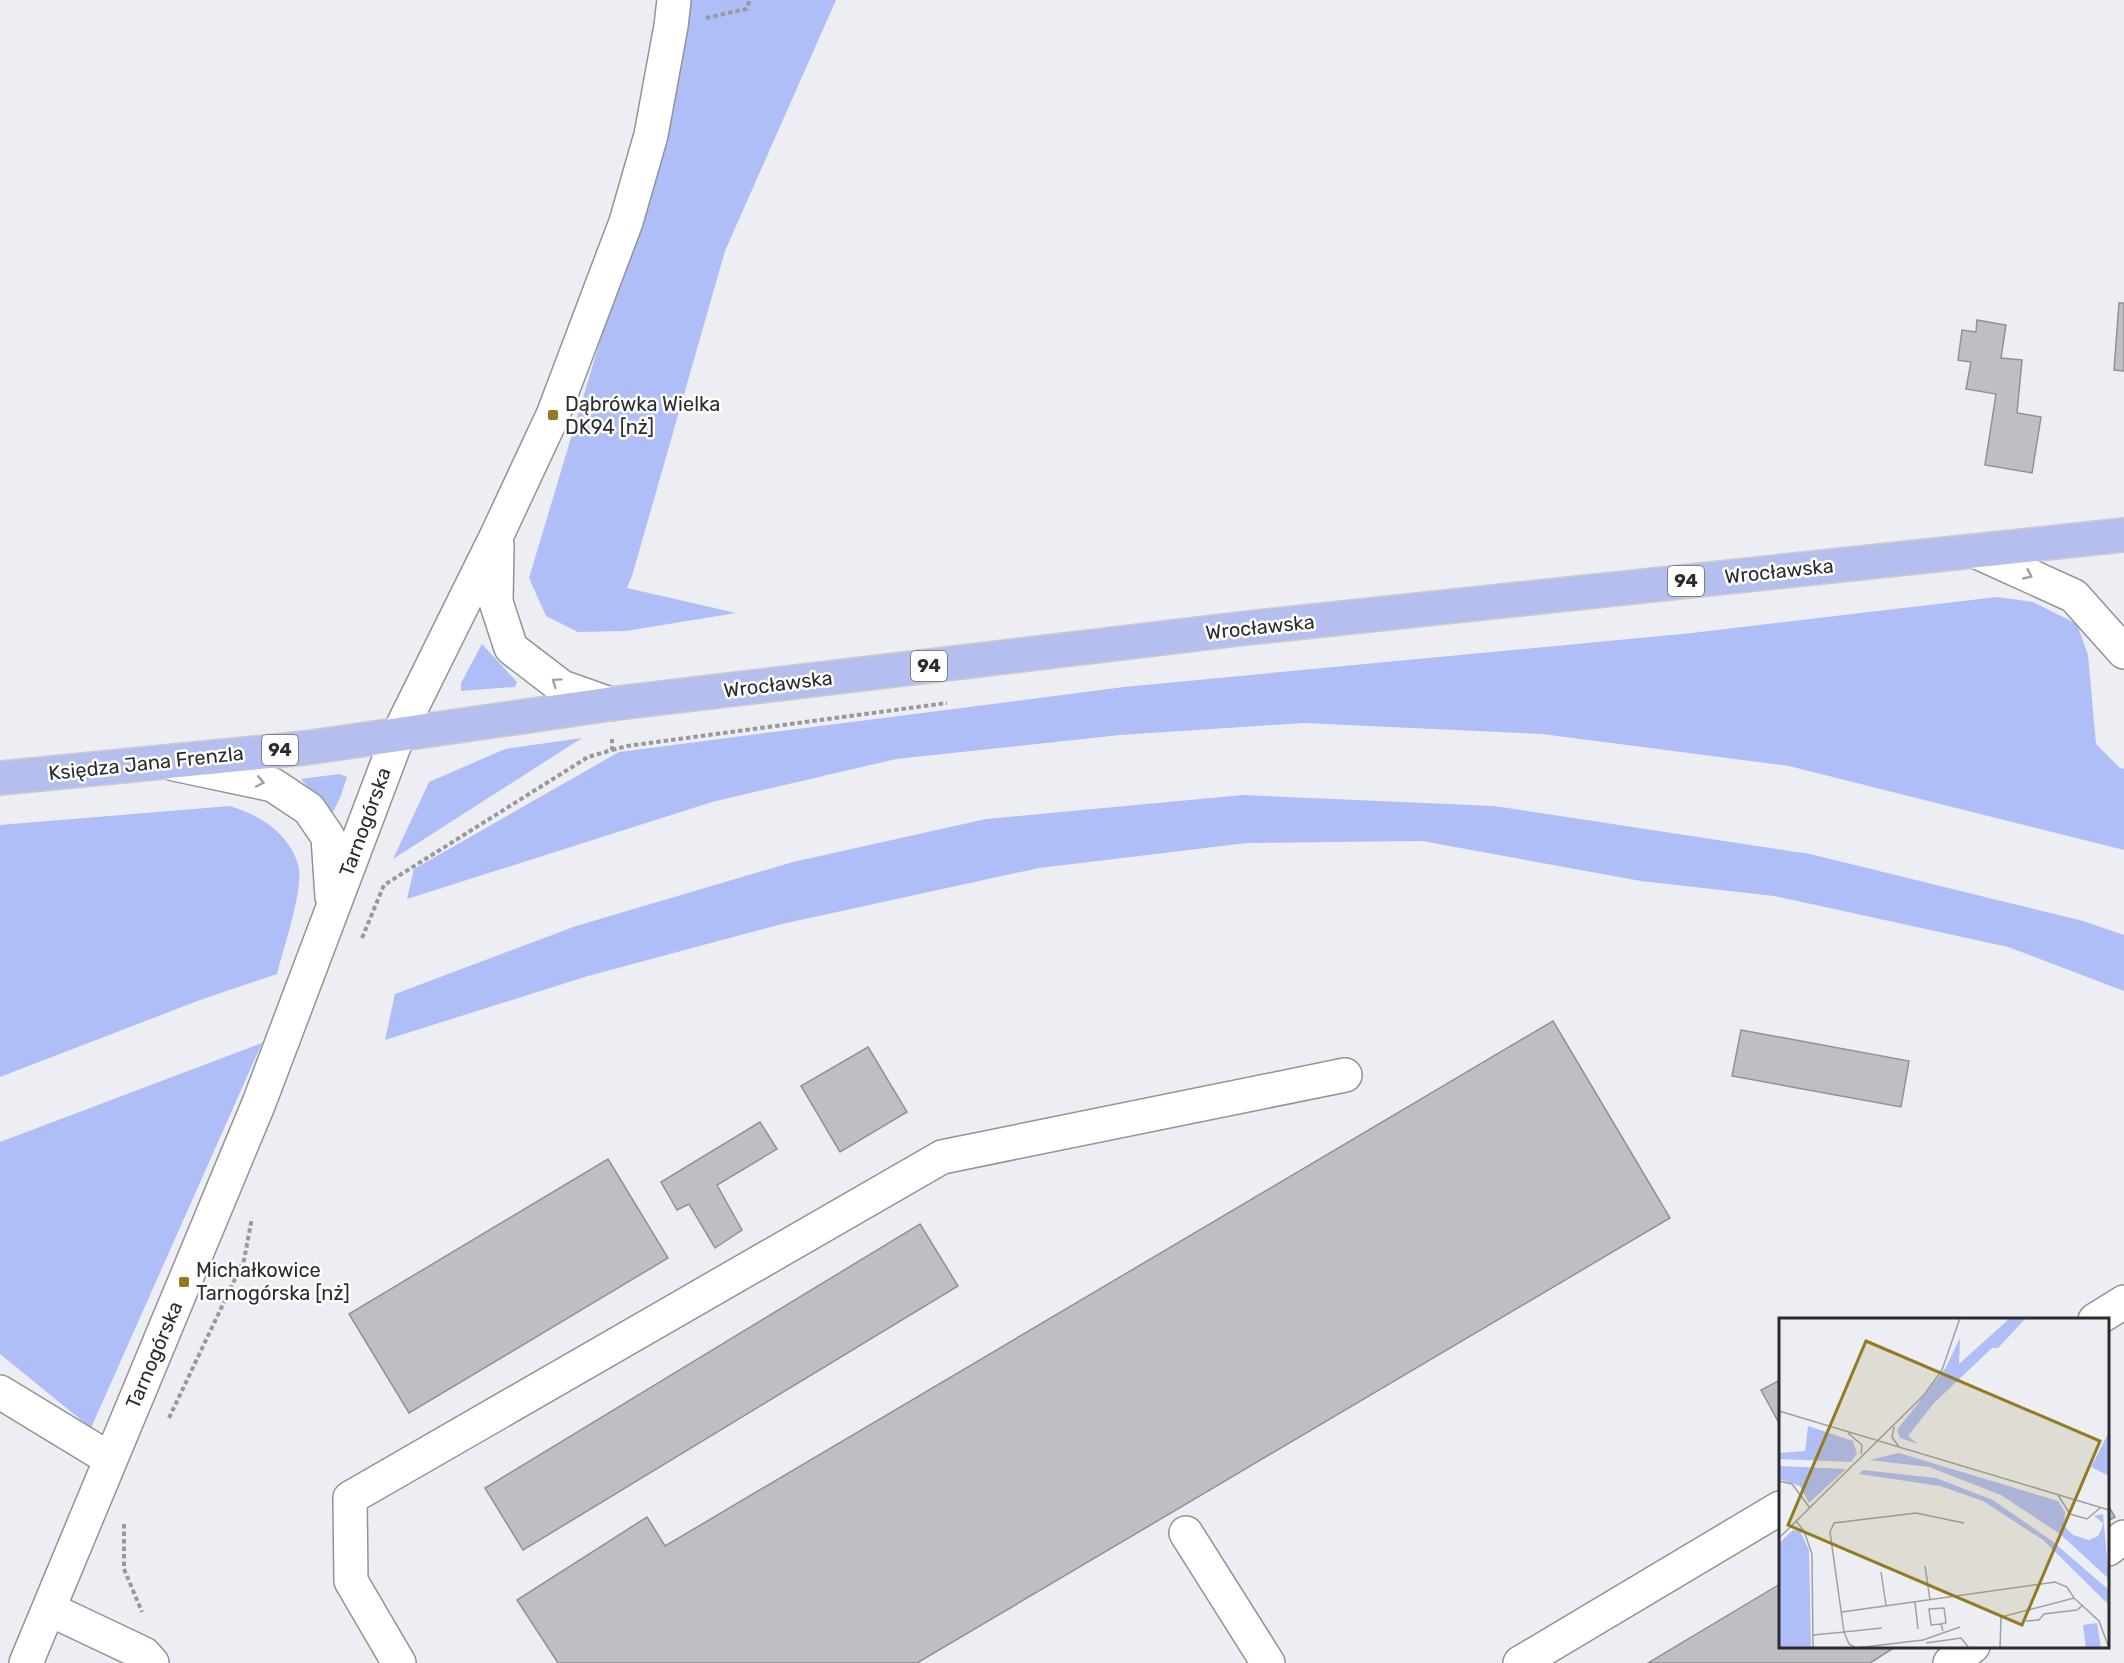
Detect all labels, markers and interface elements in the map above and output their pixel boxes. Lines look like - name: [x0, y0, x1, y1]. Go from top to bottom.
- place label: Dąbrówka Wielka DK94 [nż]: [565, 392, 720, 439]
- marker: Dąbrówka Wielka DK94 [nż]: [546, 408, 560, 422]
- street label: Wrocławska: [1723, 553, 1835, 589]
- road number: 94: [1668, 566, 1704, 596]
- one-way arrow: [2022, 568, 2033, 580]
- street label: Wrocławska: [1204, 609, 1316, 645]
- road number: 94: [911, 651, 947, 681]
- street label: Wrocławska: [722, 665, 834, 703]
- one-way arrow: [552, 678, 563, 689]
- road number: 94: [262, 735, 298, 765]
- street label: Księdza Jana Frenzla: [47, 741, 245, 785]
- street label: Tarnogórska: [334, 764, 396, 880]
- one-way arrow: [255, 775, 265, 788]
- place label: Michałkowice Tarnogórska [nż]: [196, 1258, 350, 1305]
- marker: Michałkowice Tarnogórska [nż]: [177, 1275, 191, 1289]
- street label: Tarnogórska: [121, 1298, 187, 1412]
- inset map: [1779, 1318, 2109, 1648]

